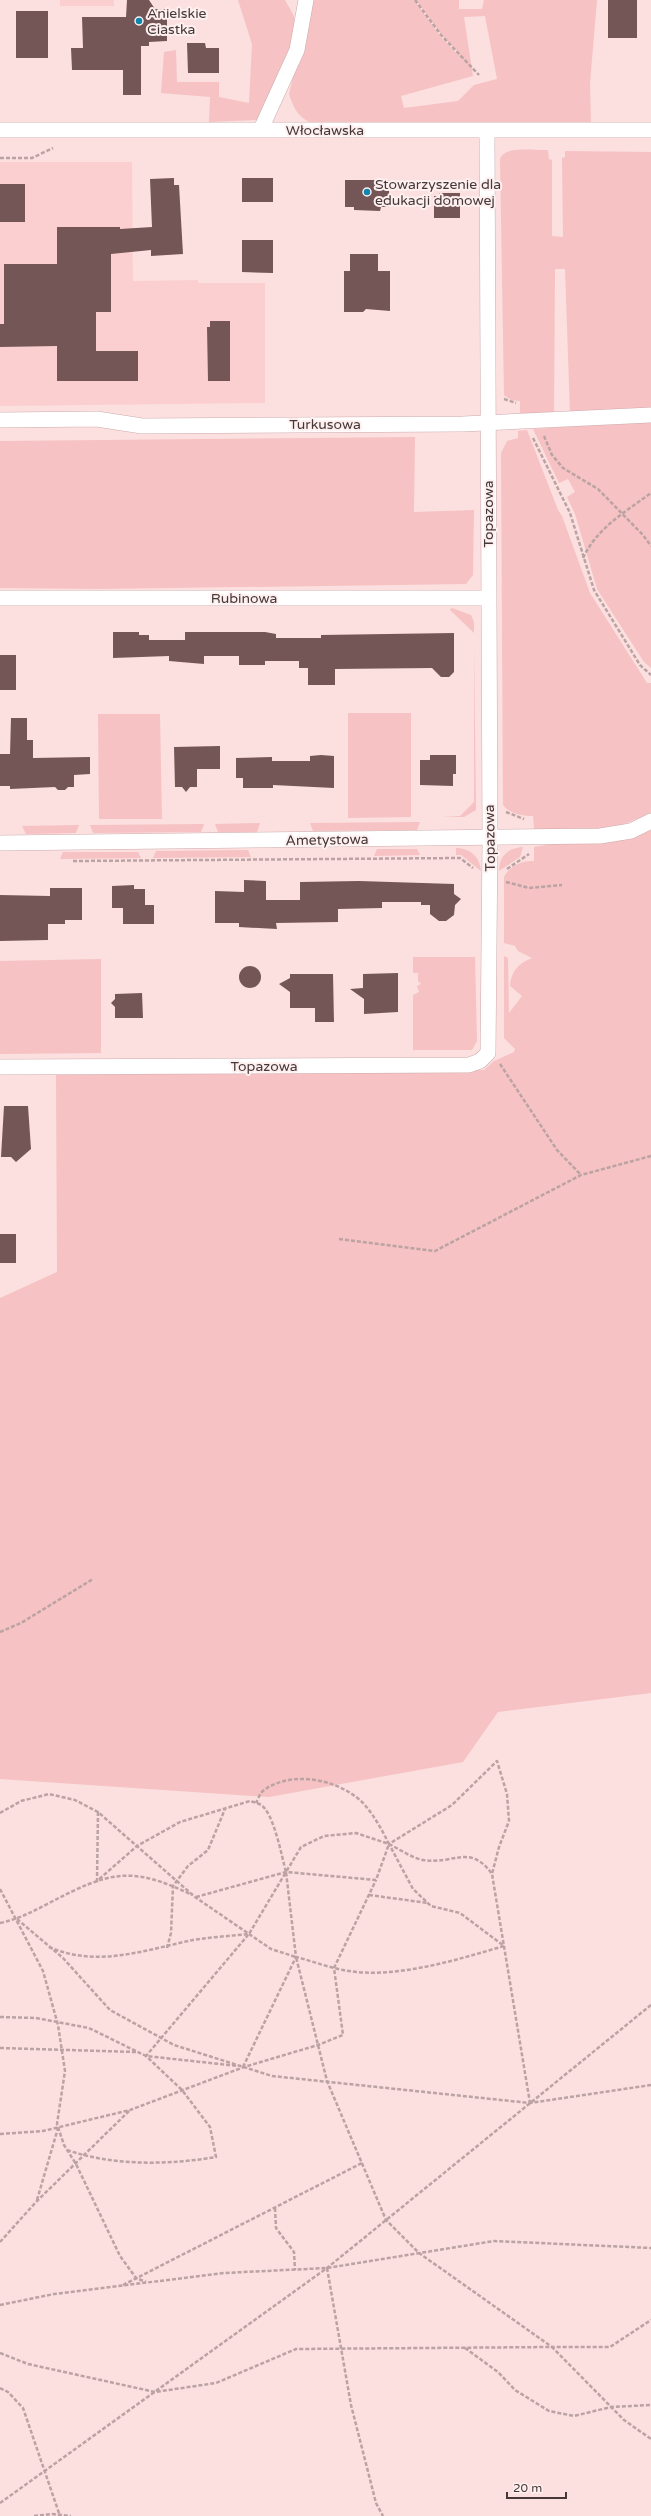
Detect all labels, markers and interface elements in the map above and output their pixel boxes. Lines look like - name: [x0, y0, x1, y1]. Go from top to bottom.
- place label: Anielskie Ciastka: [147, 5, 207, 38]
- marker: Anielskie Ciastka: [134, 16, 144, 26]
- street label: Włocławska: [286, 122, 364, 139]
- place label: Stowarzyszenie dla edukacji domowej: [375, 176, 501, 209]
- marker: Stowarzyszenie dla edukacji domowej: [362, 187, 372, 197]
- street label: Turkusowa: [289, 416, 361, 433]
- street label: Topazowa: [480, 480, 497, 548]
- street label: Rubinowa: [211, 590, 277, 607]
- street label: Topazowa: [481, 804, 499, 872]
- street label: Ametystowa: [285, 831, 369, 849]
- street label: Topazowa: [230, 1058, 298, 1075]
- scale bar: [507, 2474, 566, 2500]
- text: 20 m: [513, 2481, 542, 2495]

